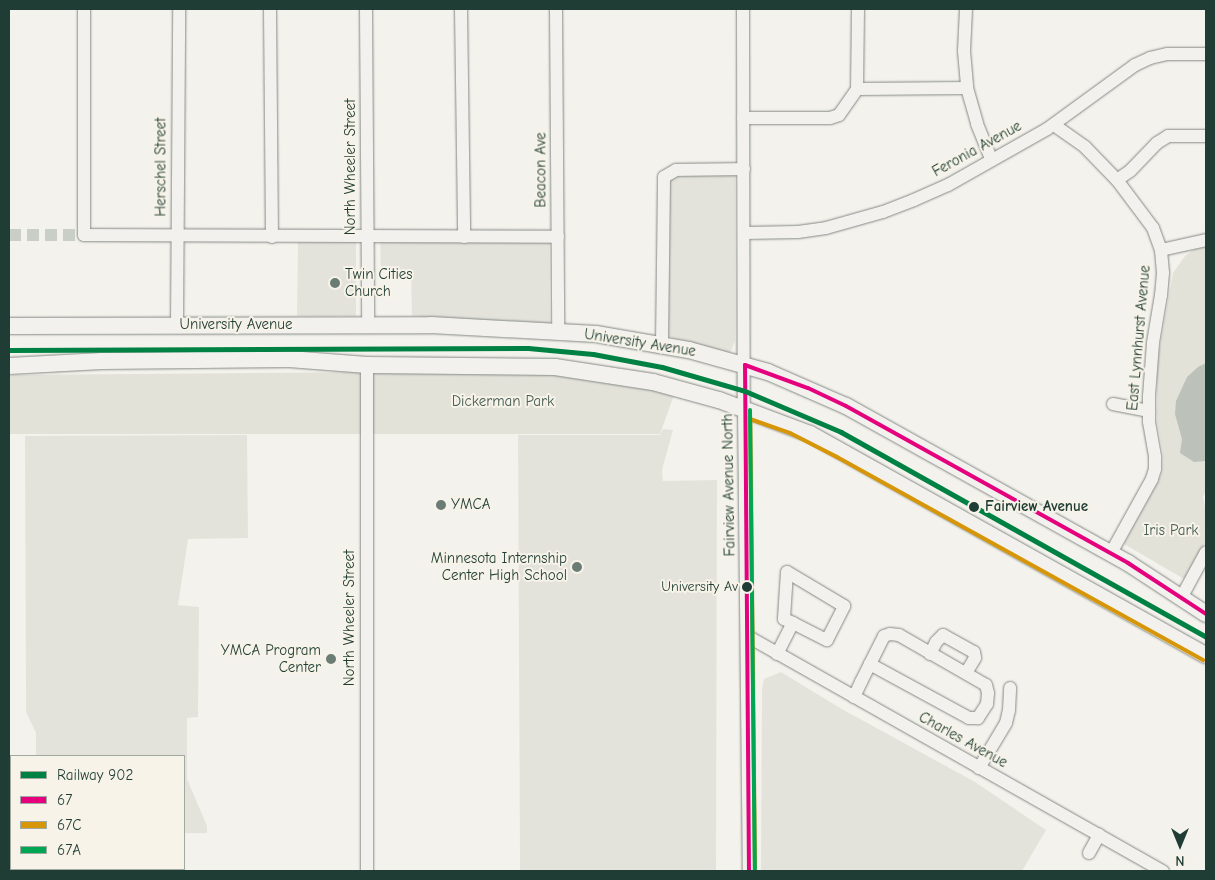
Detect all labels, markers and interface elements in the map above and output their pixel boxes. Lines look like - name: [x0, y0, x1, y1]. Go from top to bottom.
- street label: North Wheeler Street: [342, 99, 360, 235]
- street label: Herschel Street: [152, 117, 170, 217]
- street label: Feronia Avenue: [929, 117, 1025, 181]
- street label: Beacon Ave: [532, 132, 550, 208]
- street label: East Lynnhurst Avenue: [1124, 264, 1154, 412]
- place label: Twin Cities Church: [345, 265, 413, 300]
- marker: Twin Cities Church: [329, 277, 341, 289]
- street label: University Avenue: [180, 316, 292, 334]
- street label: University Avenue: [583, 325, 697, 361]
- park label: Dickerman Park: [452, 393, 554, 411]
- street label: Fairview Avenue North: [719, 413, 739, 557]
- place label: YMCA: [451, 496, 490, 514]
- place label: Fairview Avenue: [985, 498, 1088, 516]
- marker: YMCA: [435, 499, 447, 511]
- marker: Fairview Avenue: [967, 500, 981, 514]
- park label: Iris Park: [1143, 522, 1199, 540]
- place label: Minnesota Internship Center High School: [431, 549, 567, 584]
- street label: North Wheeler Street: [341, 550, 359, 686]
- marker: Minnesota Internship Center High School: [571, 561, 583, 573]
- place label: University Av: [661, 579, 738, 595]
- marker: University Av: [742, 582, 752, 592]
- place label: YMCA Program Center: [221, 641, 321, 676]
- marker: YMCA Program Center: [325, 653, 337, 665]
- street label: Charles Avenue: [915, 708, 1011, 772]
- legend: [10, 755, 185, 870]
- text: Railway 902: [57, 766, 133, 784]
- text: 67: [57, 791, 72, 809]
- text: 67C: [57, 816, 81, 834]
- north arrow: [1155, 820, 1205, 870]
- text: 67A: [57, 841, 81, 859]
- text: N: [1175, 852, 1185, 869]

